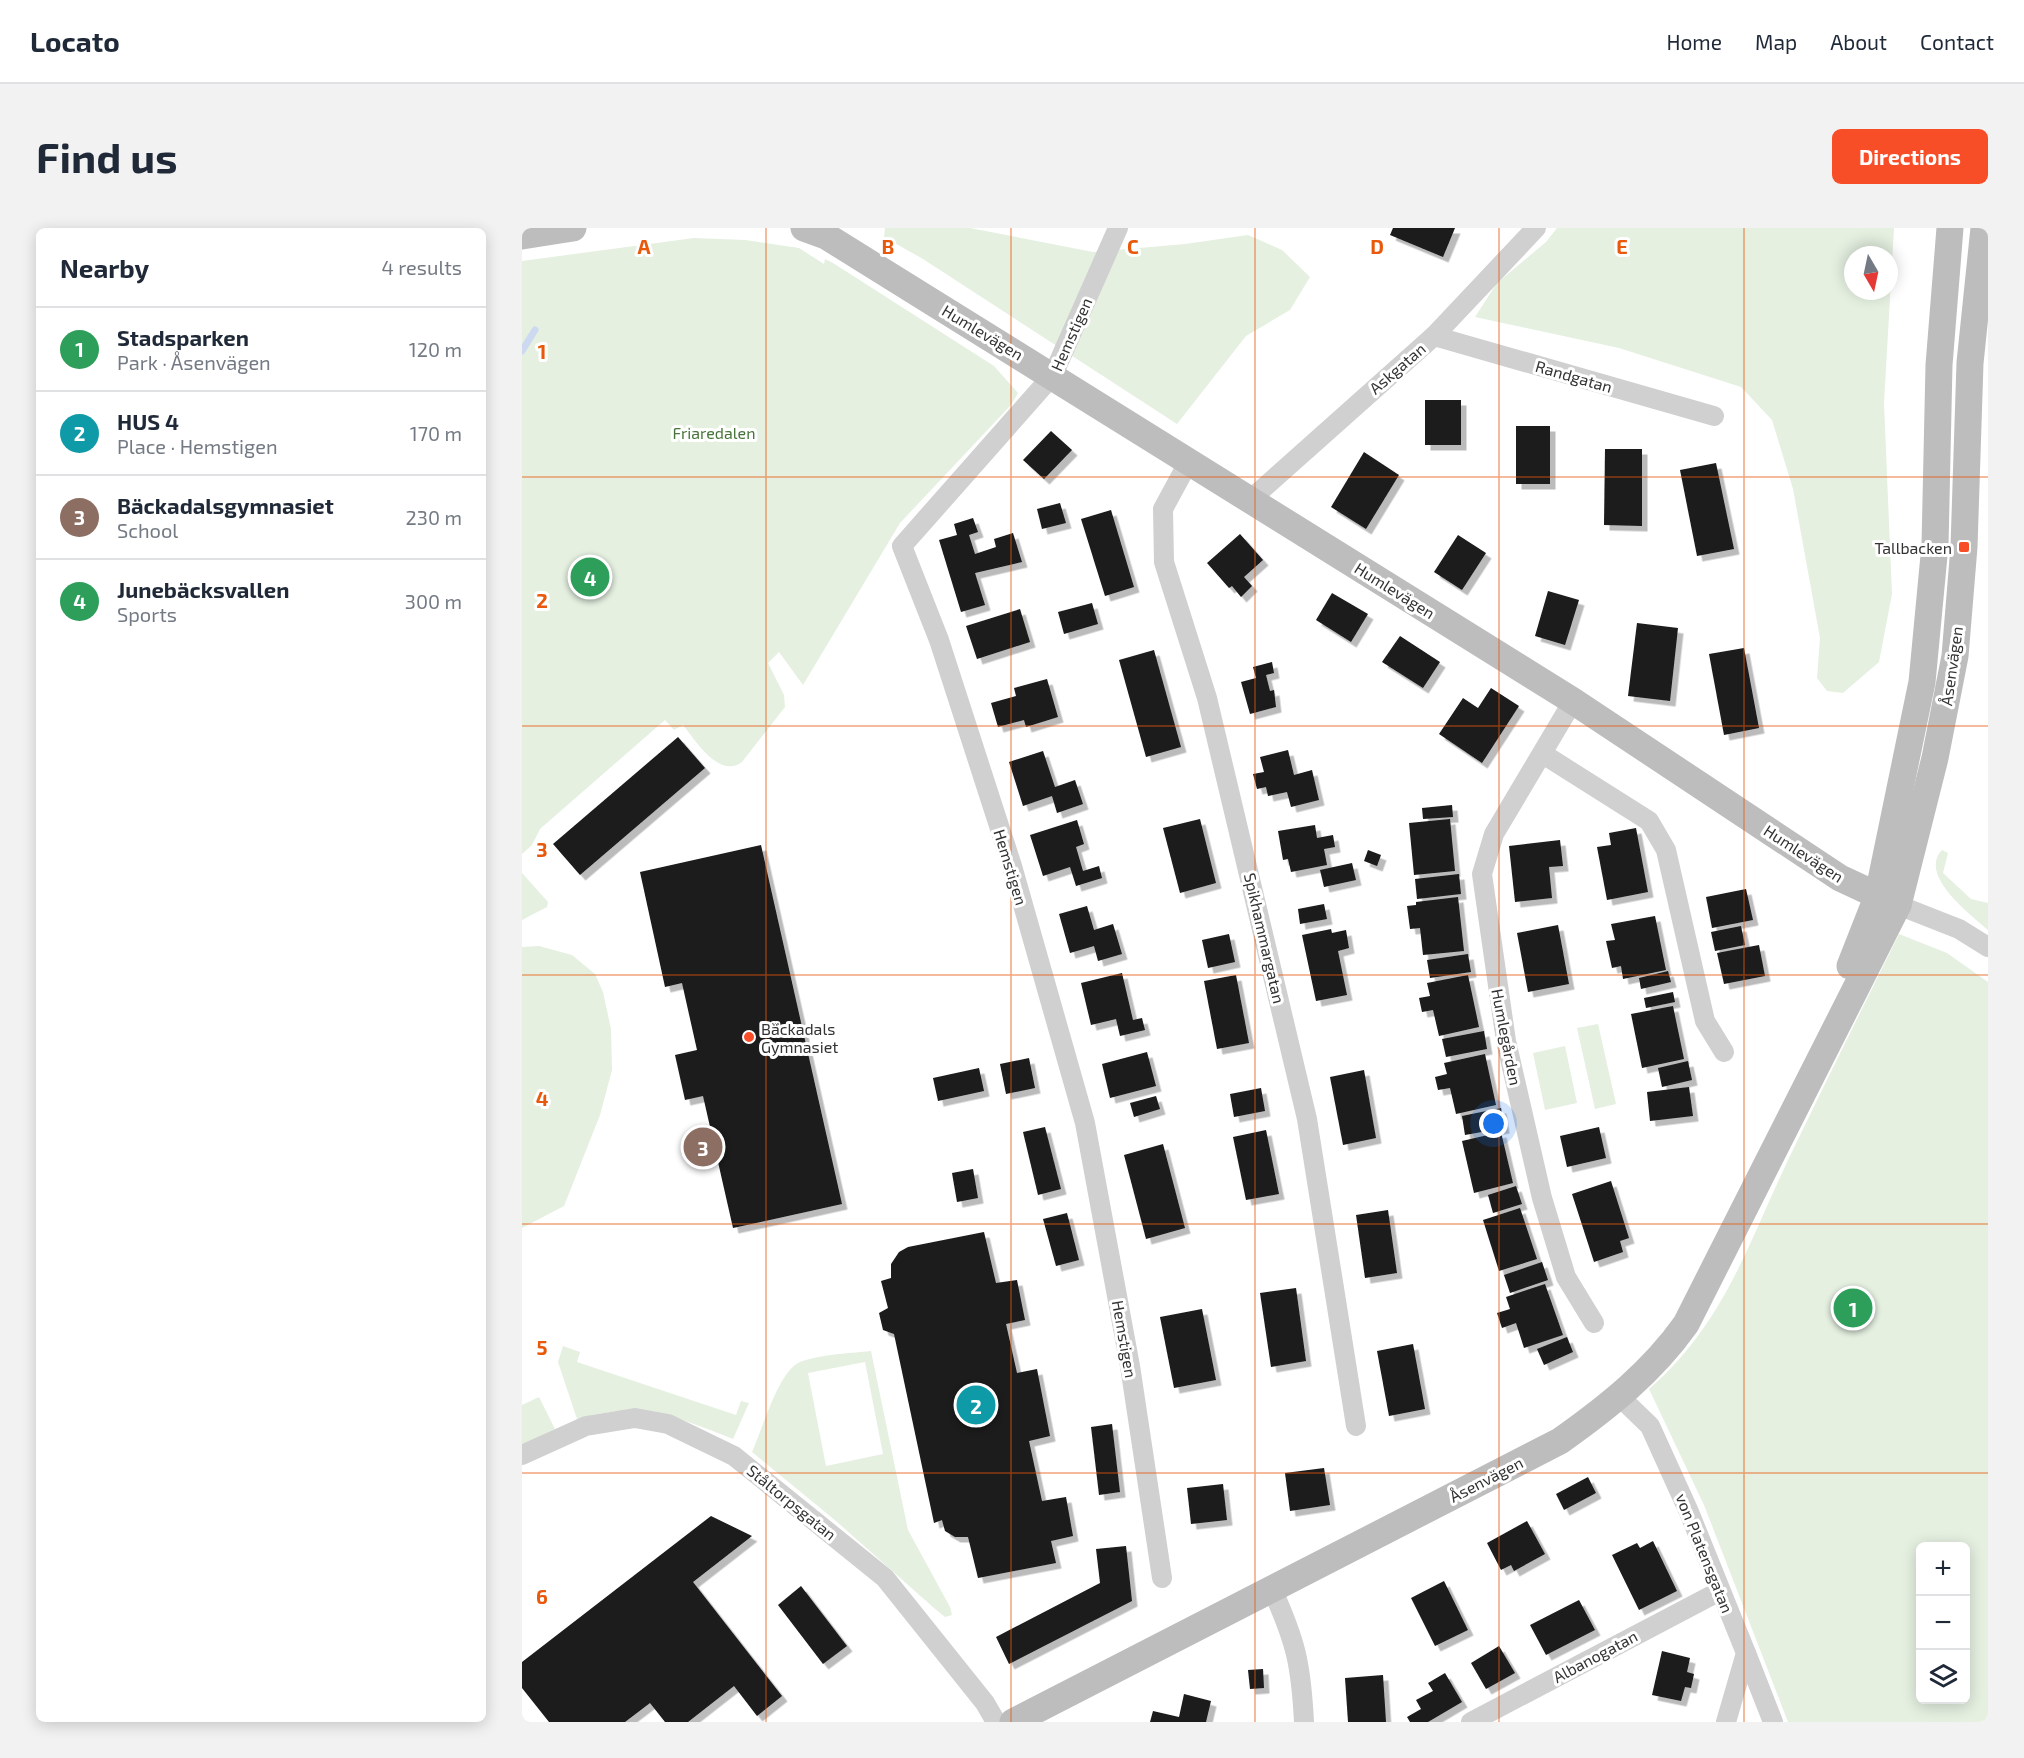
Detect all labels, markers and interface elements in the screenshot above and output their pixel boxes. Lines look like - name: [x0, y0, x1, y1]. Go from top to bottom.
- text: Locato: [30, 24, 120, 58]
- text: Home: [1666, 29, 1722, 54]
- text: Map: [1755, 29, 1797, 54]
- text: About: [1830, 29, 1887, 54]
- text: Contact: [1920, 29, 1994, 54]
- button: Directions: [1832, 129, 1988, 184]
- text: Find us: [36, 131, 178, 181]
- text: A: [637, 234, 651, 258]
- text: B: [882, 234, 894, 258]
- text: C: [1127, 234, 1139, 258]
- text: D: [1370, 234, 1384, 258]
- text: E: [1616, 234, 1628, 258]
- north arrow: [1844, 246, 1898, 300]
- text: Nearby: [60, 252, 149, 283]
- text: 4 results: [382, 255, 462, 279]
- street label: Hemstigen: [1046, 294, 1096, 374]
- street label: Humlevägen: [939, 300, 1027, 364]
- text: Stadsparken: [117, 324, 249, 350]
- text: 1: [75, 337, 84, 361]
- text: 120 m: [409, 337, 462, 361]
- text: 1: [538, 339, 546, 363]
- street label: Askgatan: [1365, 339, 1429, 397]
- text: Park · Åsenvägen: [117, 350, 271, 374]
- street label: Randgatan: [1533, 356, 1615, 396]
- text: HUS 4: [117, 408, 179, 434]
- text: 2: [74, 421, 85, 445]
- text: 170 m: [410, 421, 462, 445]
- park label: Friaredalen: [673, 423, 755, 442]
- text: Place · Hemstigen: [117, 434, 278, 458]
- text: Bäckadalsgymnasiet: [117, 492, 334, 518]
- text: 3: [74, 505, 85, 529]
- text: 230 m: [406, 505, 462, 529]
- text: School: [117, 518, 178, 542]
- place label: Tallbacken: [1874, 538, 1952, 557]
- marker: Tallbacken: [1957, 540, 1971, 554]
- pin: 4: [570, 554, 610, 600]
- street label: Humlevägen: [1351, 558, 1439, 622]
- text: Junebäcksvallen: [117, 576, 289, 602]
- text: 2: [536, 588, 548, 612]
- text: 4: [73, 589, 86, 613]
- text: 300 m: [405, 589, 462, 613]
- text: Sports: [117, 602, 177, 626]
- street label: Åsenvägen: [1936, 625, 1966, 707]
- street label: Humlevägen: [1761, 820, 1847, 886]
- street label: Hemstigen: [990, 827, 1032, 907]
- text: 3: [536, 837, 548, 861]
- street label: Spikhammargatan: [1241, 871, 1289, 1005]
- street label: Humlegården: [1488, 987, 1526, 1087]
- place label: Bäckadals Gymnasiet: [761, 1019, 838, 1056]
- marker: Bäckadals Gymnasiet: [742, 1030, 756, 1044]
- text: 4: [536, 1086, 549, 1110]
- your location: [1479, 1109, 1508, 1138]
- pin: 3: [684, 1124, 723, 1170]
- pin: 1: [1834, 1286, 1872, 1330]
- street label: Hemstigen: [1109, 1299, 1141, 1379]
- text: 5: [536, 1335, 548, 1359]
- pin: 2: [956, 1382, 996, 1428]
- street label: Åsenvägen: [1446, 1452, 1526, 1506]
- street label: Ståltorpsgatan: [744, 1460, 840, 1544]
- street label: von Platensgatan: [1672, 1490, 1738, 1616]
- map controls: [1916, 1542, 1970, 1704]
- button: +: [1916, 1542, 1970, 1596]
- text: 6: [536, 1584, 548, 1608]
- button: −: [1916, 1596, 1970, 1650]
- street label: Albanogatan: [1550, 1626, 1640, 1686]
- button: layers: [1916, 1650, 1970, 1704]

